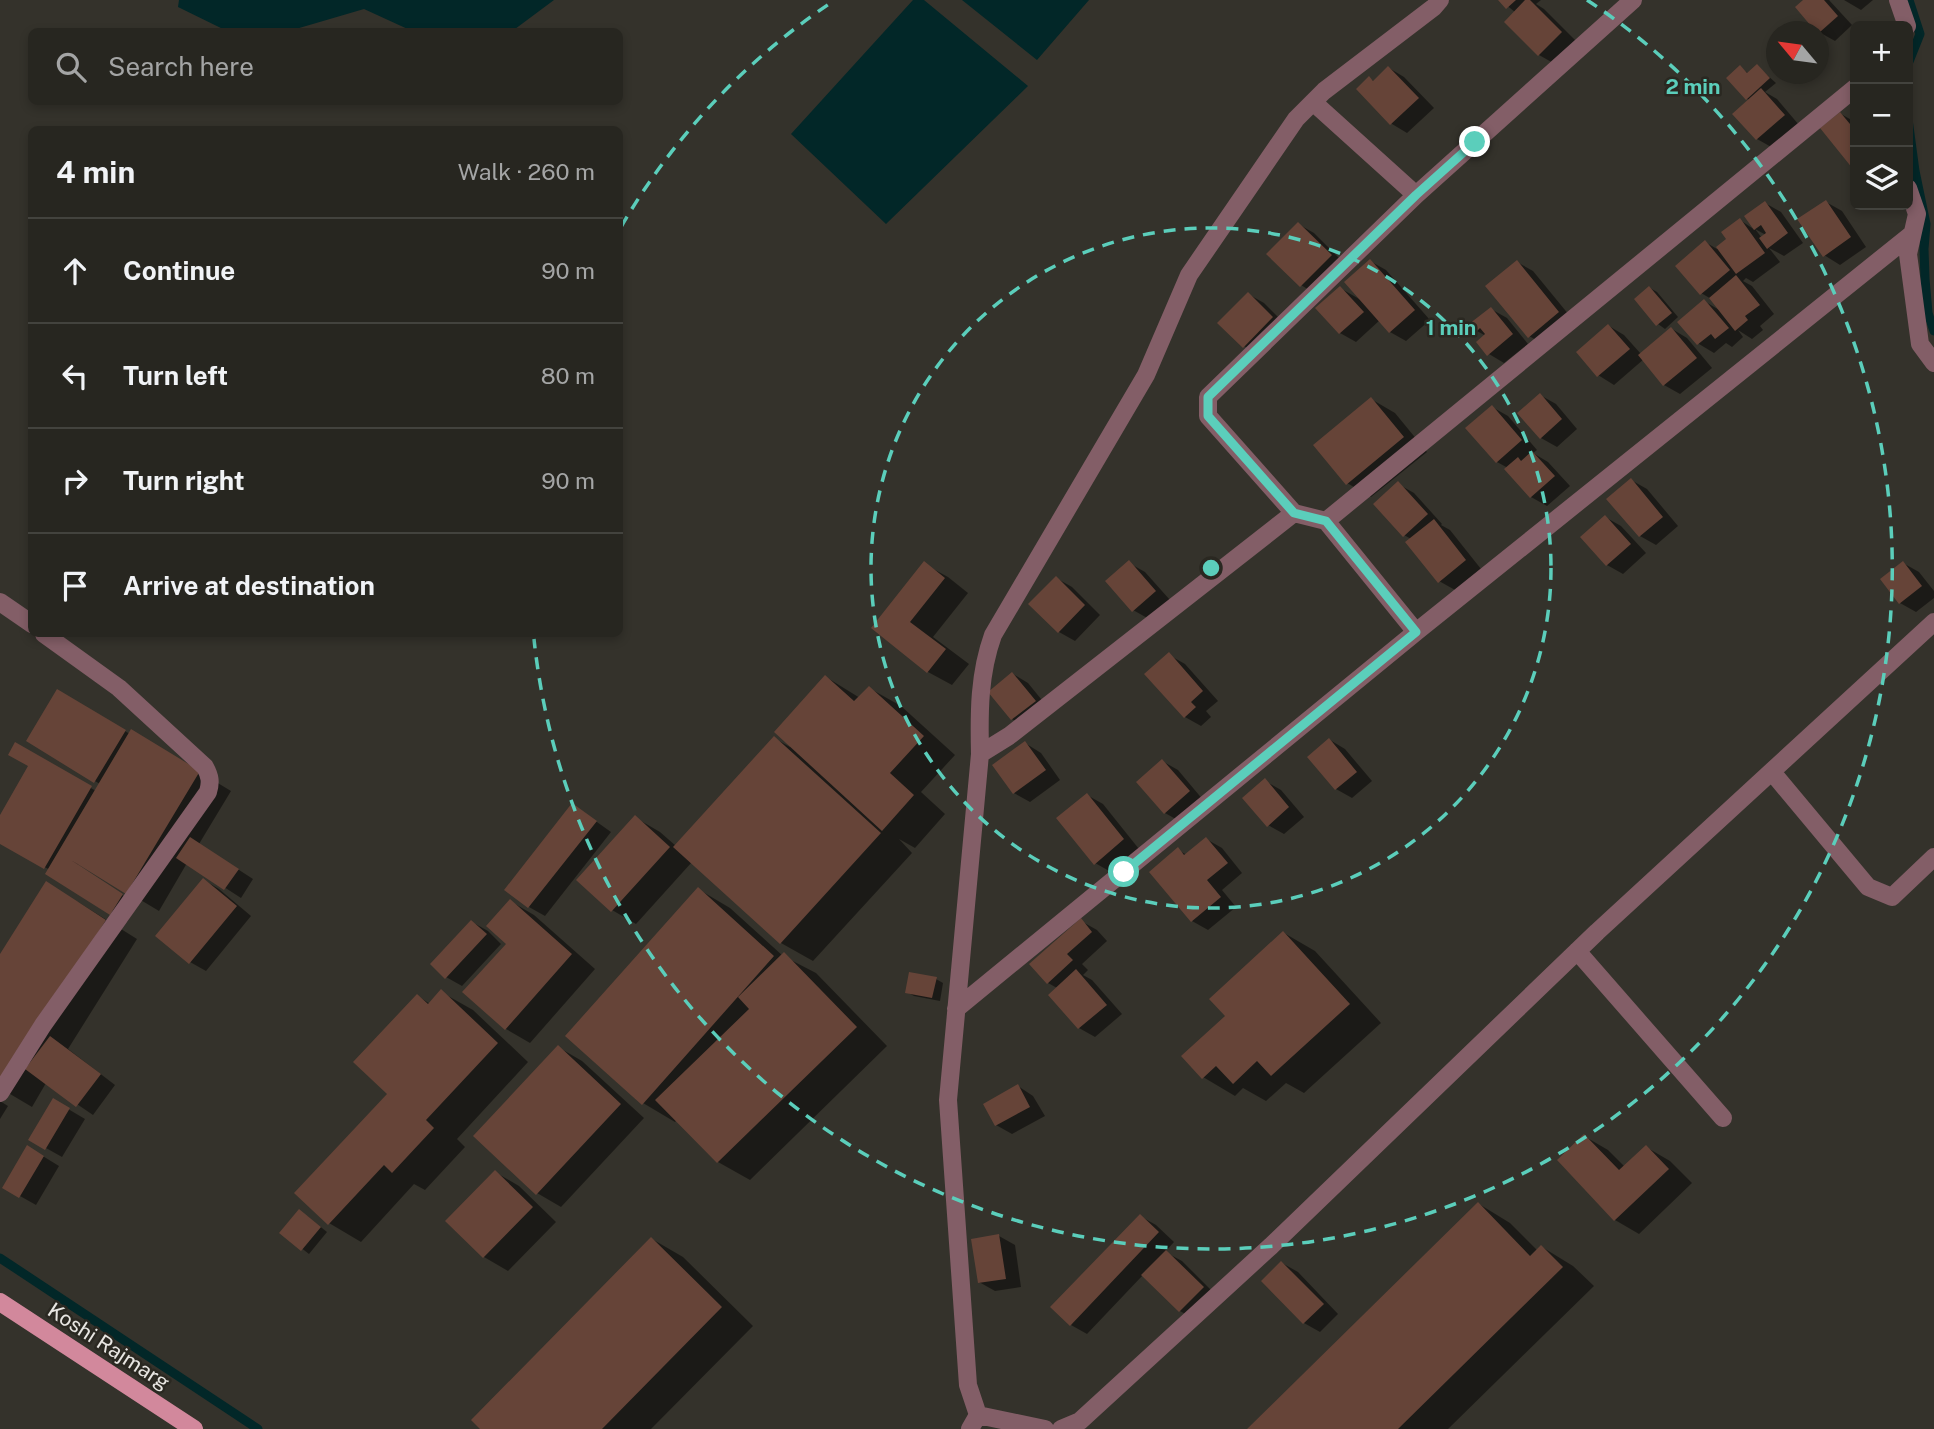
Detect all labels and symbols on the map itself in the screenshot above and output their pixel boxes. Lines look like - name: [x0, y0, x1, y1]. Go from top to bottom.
- north arrow: [1766, 21, 1829, 84]
- text: 2 min: [1665, 74, 1721, 99]
- route end: [1459, 126, 1490, 157]
- text: 1 min: [1426, 315, 1476, 340]
- centre of rings: [1199, 556, 1223, 580]
- route start: [1108, 856, 1139, 887]
- street label: Koshi Rajmarg: [43, 1297, 175, 1395]

